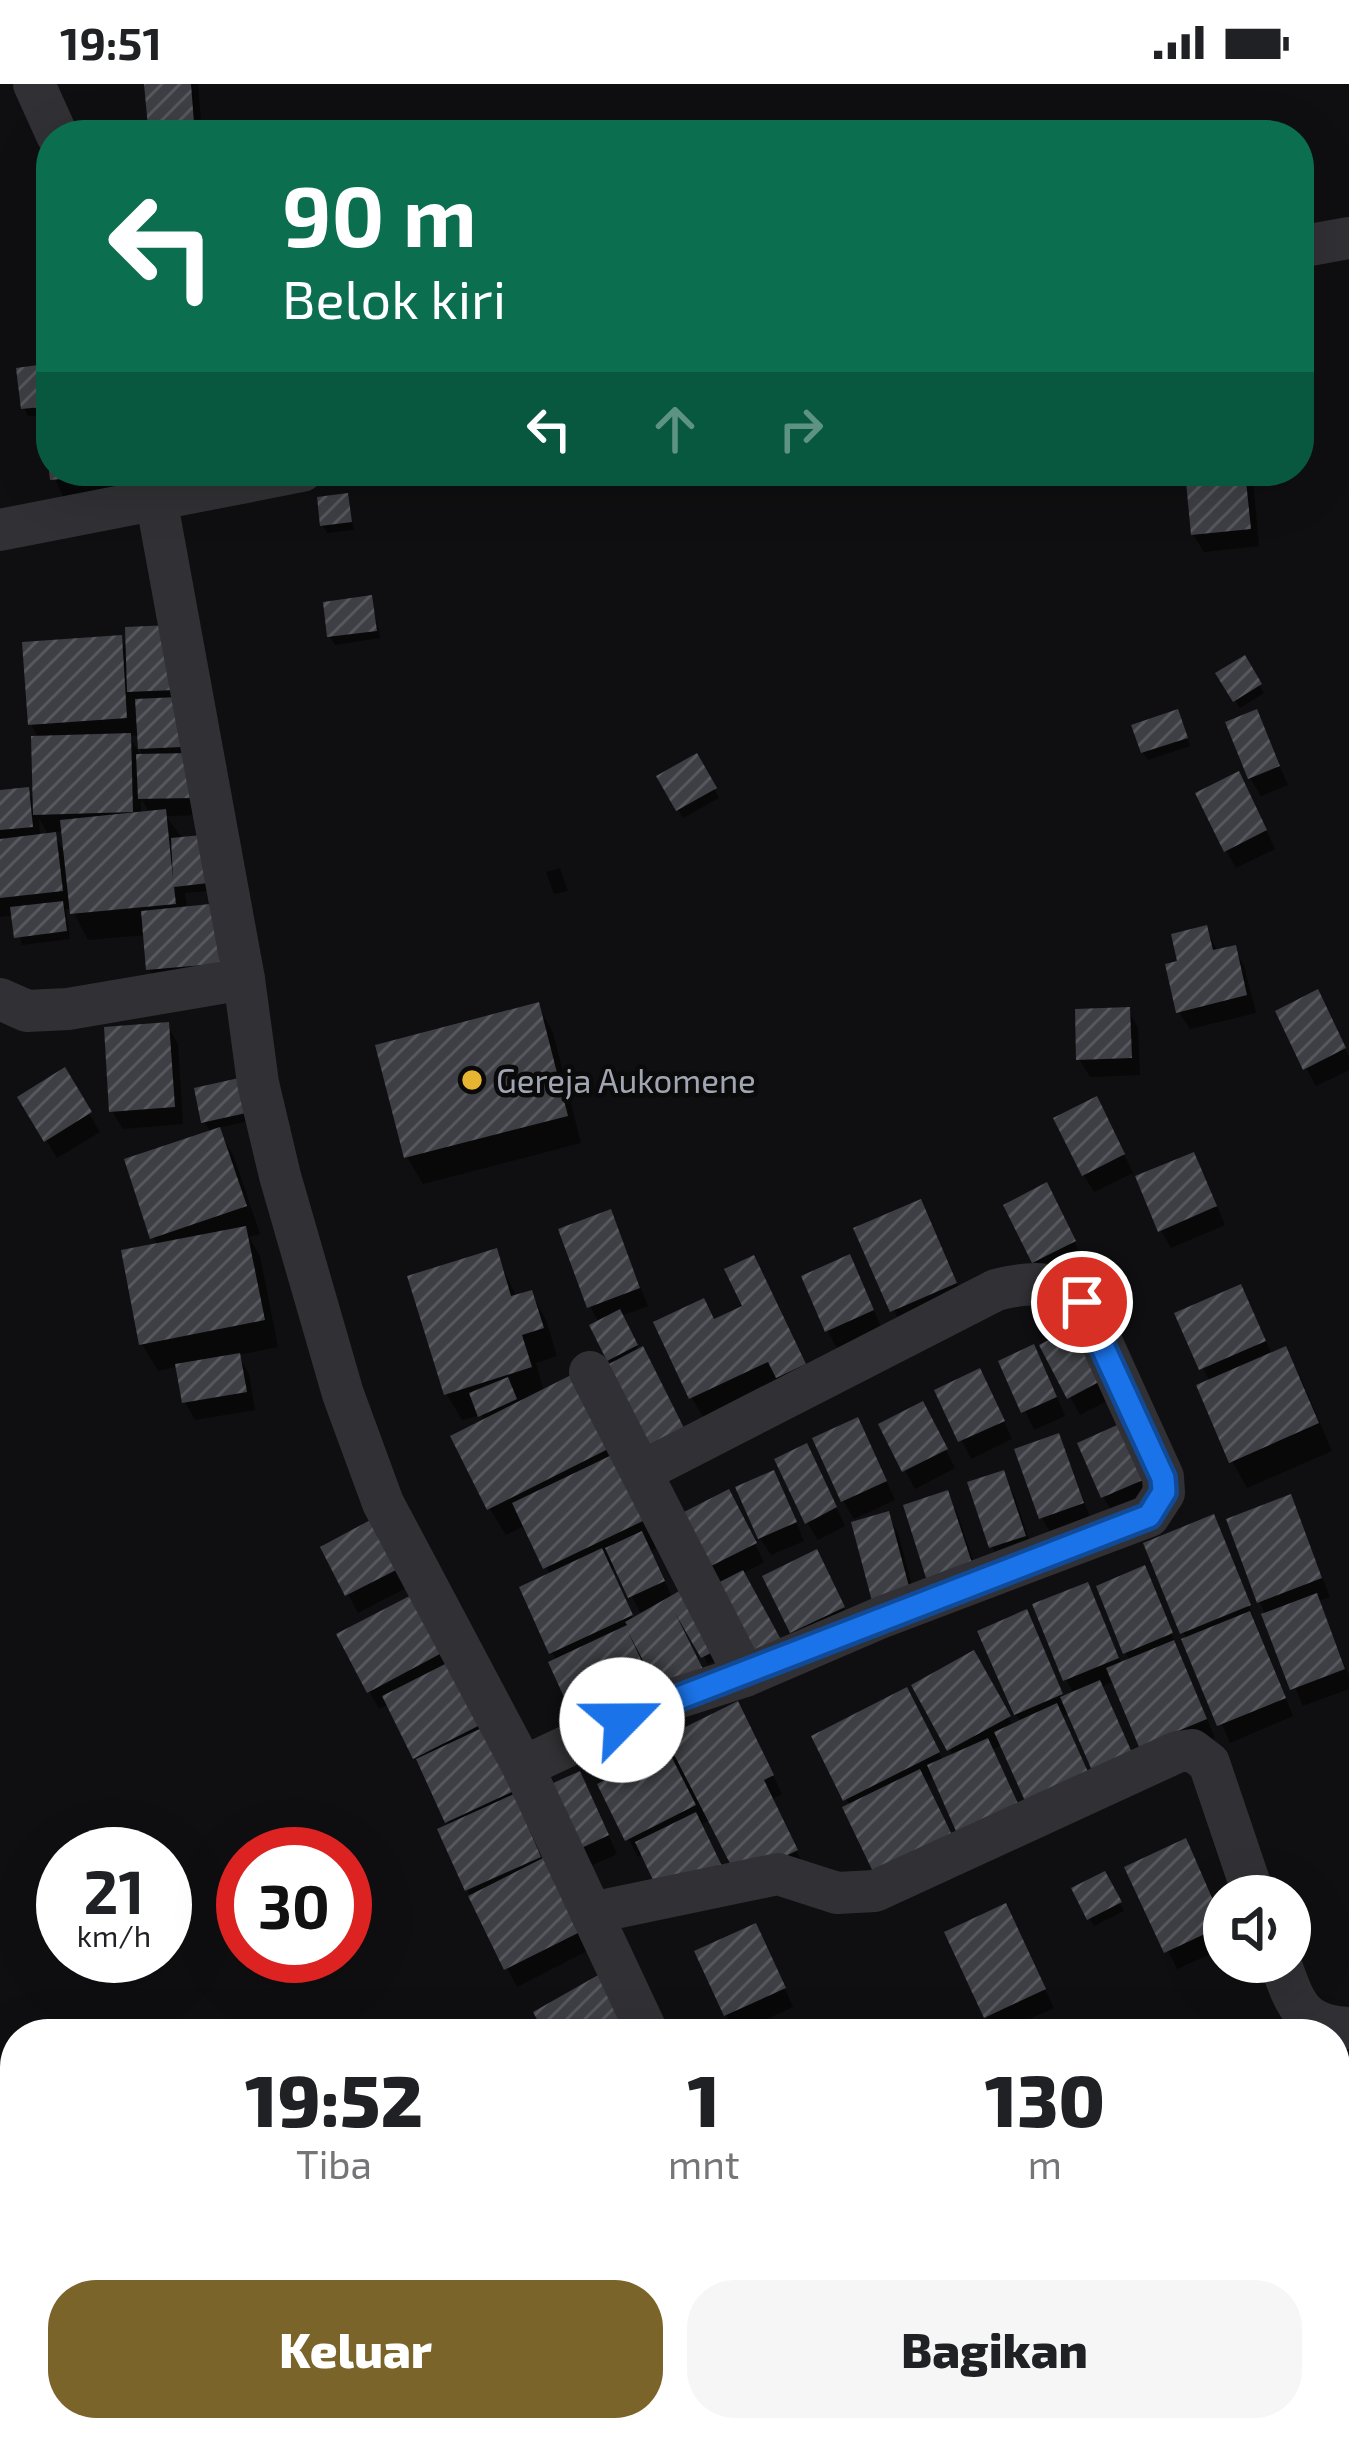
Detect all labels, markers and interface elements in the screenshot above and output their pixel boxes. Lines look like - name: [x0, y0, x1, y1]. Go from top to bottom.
- text: 19:51: [60, 15, 162, 69]
- text: 90 m: [282, 163, 477, 264]
- icon: left: [84, 168, 240, 324]
- text: Belok kiri: [282, 265, 506, 330]
- icon: left: [516, 396, 582, 462]
- icon: ahead: [642, 396, 708, 462]
- icon: right: [768, 396, 834, 462]
- place label: Gereja Aukomene: [496, 1060, 756, 1100]
- marker: Gereja Aukomene: [459, 1067, 485, 1093]
- pin: [1031, 1251, 1133, 1353]
- icon: arrive: [1049, 1269, 1115, 1335]
- position arrow: [559, 1657, 685, 1783]
- speed limit sign: 30: [216, 1827, 372, 1983]
- text: 21: [84, 1854, 144, 1926]
- map controls: [1203, 1875, 1311, 1983]
- button: sound: [1203, 1875, 1311, 1983]
- text: km/h: [77, 1917, 151, 1953]
- text: 19:52: [245, 2055, 423, 2141]
- text: 1: [688, 2055, 720, 2141]
- text: 130: [985, 2055, 1105, 2141]
- text: Tiba: [296, 2140, 372, 2187]
- text: mnt: [668, 2140, 740, 2187]
- text: m: [1028, 2140, 1062, 2187]
- button: Keluar: [48, 2280, 663, 2418]
- button: Bagikan: [687, 2280, 1302, 2418]

